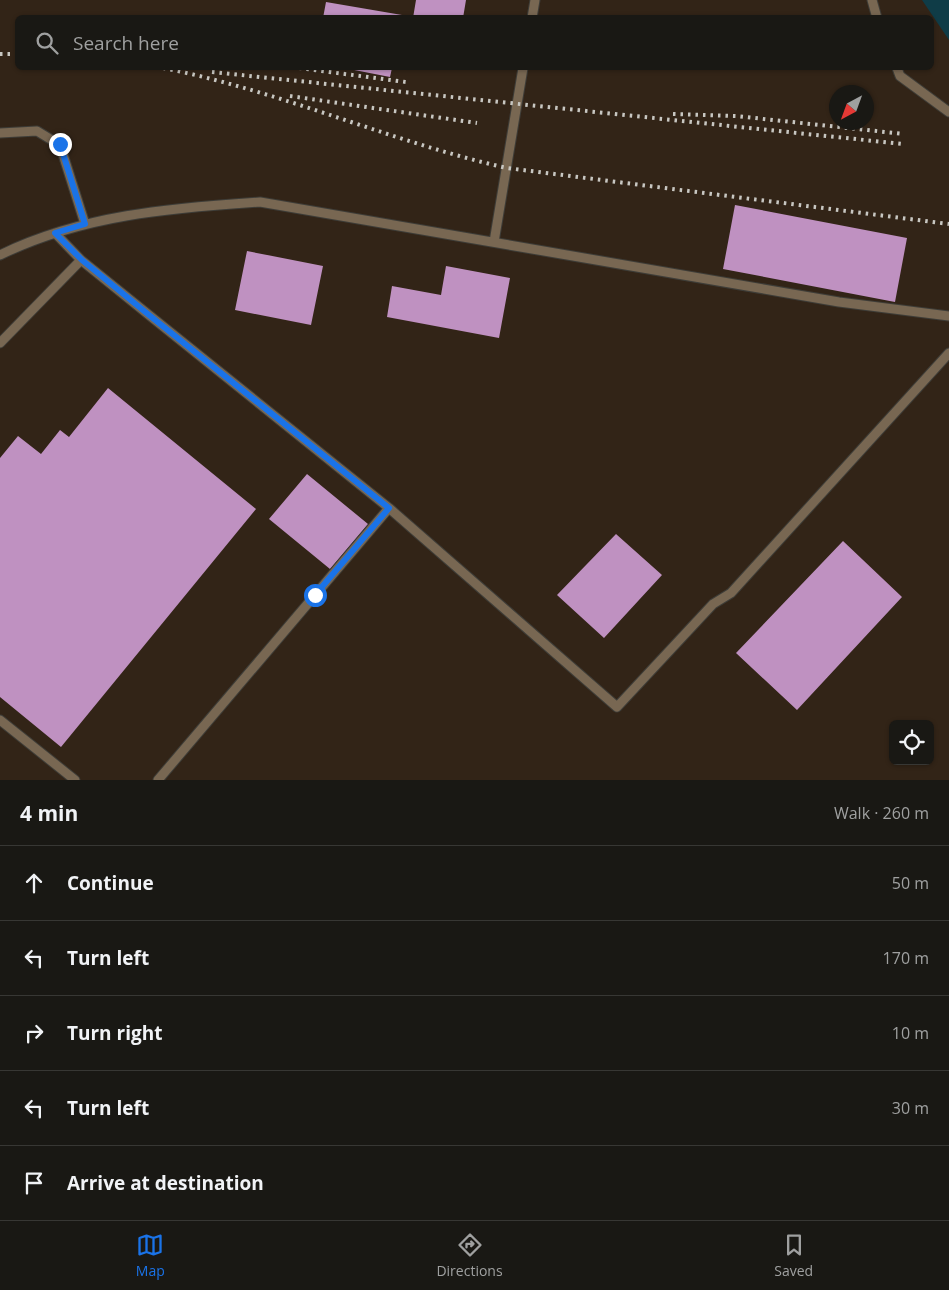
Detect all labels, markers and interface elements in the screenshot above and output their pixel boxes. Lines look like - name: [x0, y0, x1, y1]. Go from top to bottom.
- search box: [15, 15, 934, 70]
- icon: search: [33, 29, 61, 57]
- text: Search here: [73, 30, 179, 56]
- north arrow: [829, 85, 874, 130]
- route end: [49, 133, 72, 156]
- route start: [304, 584, 327, 607]
- map controls: [889, 720, 934, 765]
- button: locate: [889, 720, 934, 765]
- text: 4 min: [20, 799, 78, 827]
- text: Walk · 260 m: [834, 802, 929, 824]
- icon: ahead: [20, 869, 48, 897]
- text: Continue: [67, 870, 154, 896]
- text: 50 m: [892, 872, 929, 894]
- icon: left: [20, 944, 48, 972]
- text: Turn left: [67, 945, 149, 971]
- text: 170 m: [883, 947, 929, 969]
- icon: right: [20, 1019, 48, 1047]
- text: Turn right: [67, 1020, 162, 1046]
- text: 10 m: [892, 1022, 929, 1044]
- icon: left: [20, 1094, 48, 1122]
- text: Turn left: [67, 1095, 149, 1121]
- text: 30 m: [892, 1097, 929, 1119]
- icon: arrive: [20, 1169, 48, 1197]
- text: Arrive at destination: [67, 1170, 264, 1196]
- tab: Map: [136, 1231, 165, 1280]
- tab: Directions: [436, 1231, 503, 1280]
- tab: Saved: [774, 1231, 813, 1280]

